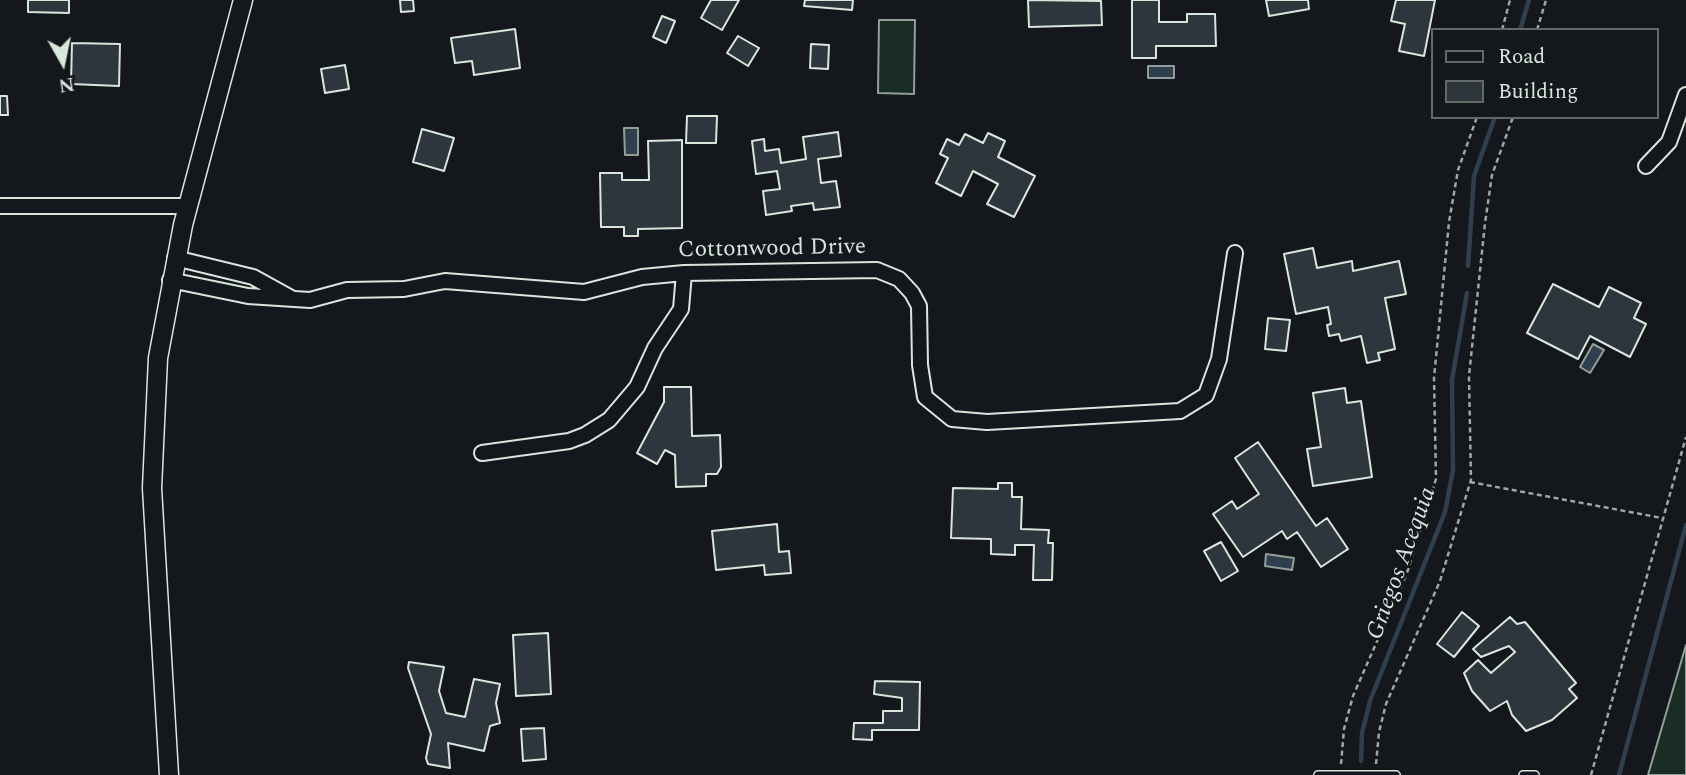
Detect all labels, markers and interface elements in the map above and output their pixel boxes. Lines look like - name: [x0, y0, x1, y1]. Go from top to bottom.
- north arrow: [28, 28, 98, 98]
- legend: [1430, 28, 1658, 119]
- text: Road: [1498, 41, 1545, 73]
- text: N: [56, 69, 76, 100]
- text: Building: [1498, 76, 1578, 108]
- street label: Cottonwood Drive: [678, 235, 866, 265]
- water label: Griegos Acequia: [1362, 484, 1444, 644]

